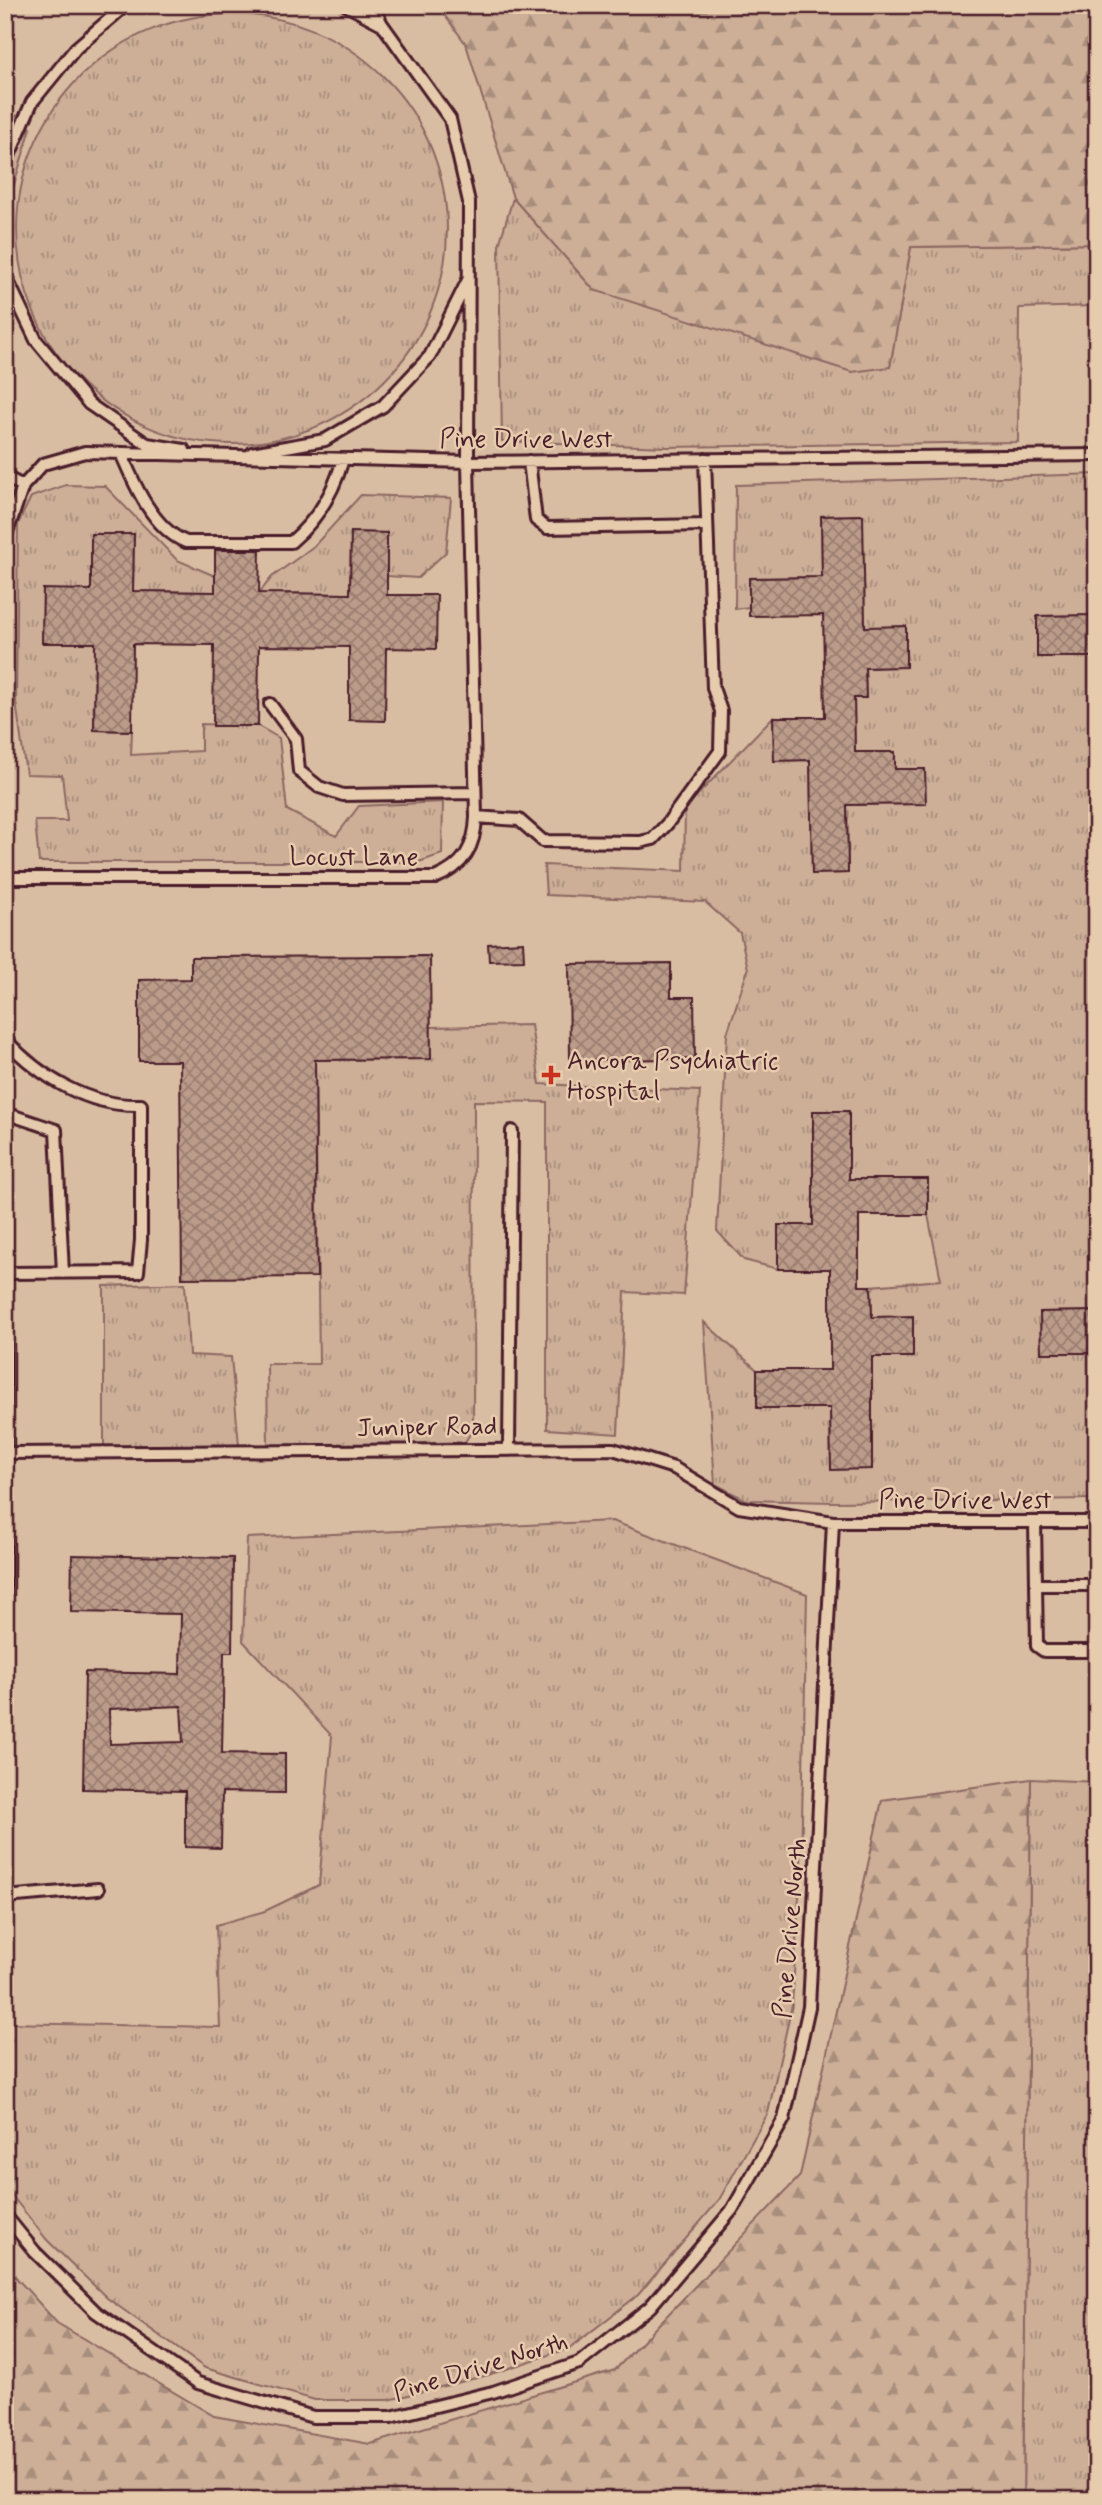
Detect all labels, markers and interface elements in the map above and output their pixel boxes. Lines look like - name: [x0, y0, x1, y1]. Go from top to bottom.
- street label: Pine Drive West: [440, 423, 612, 457]
- street label: Locust Lane: [290, 841, 418, 875]
- place label: Ancora Psychiatric Hospital: [567, 1045, 778, 1109]
- marker: Ancora Psychiatric Hospital: [541, 1065, 561, 1085]
- street label: Juniper Road: [356, 1410, 498, 1446]
- street label: Pine Drive West: [879, 1484, 1051, 1518]
- street label: Pine Drive North: [766, 1837, 816, 2020]
- street label: Pine Drive North: [389, 2325, 572, 2411]

